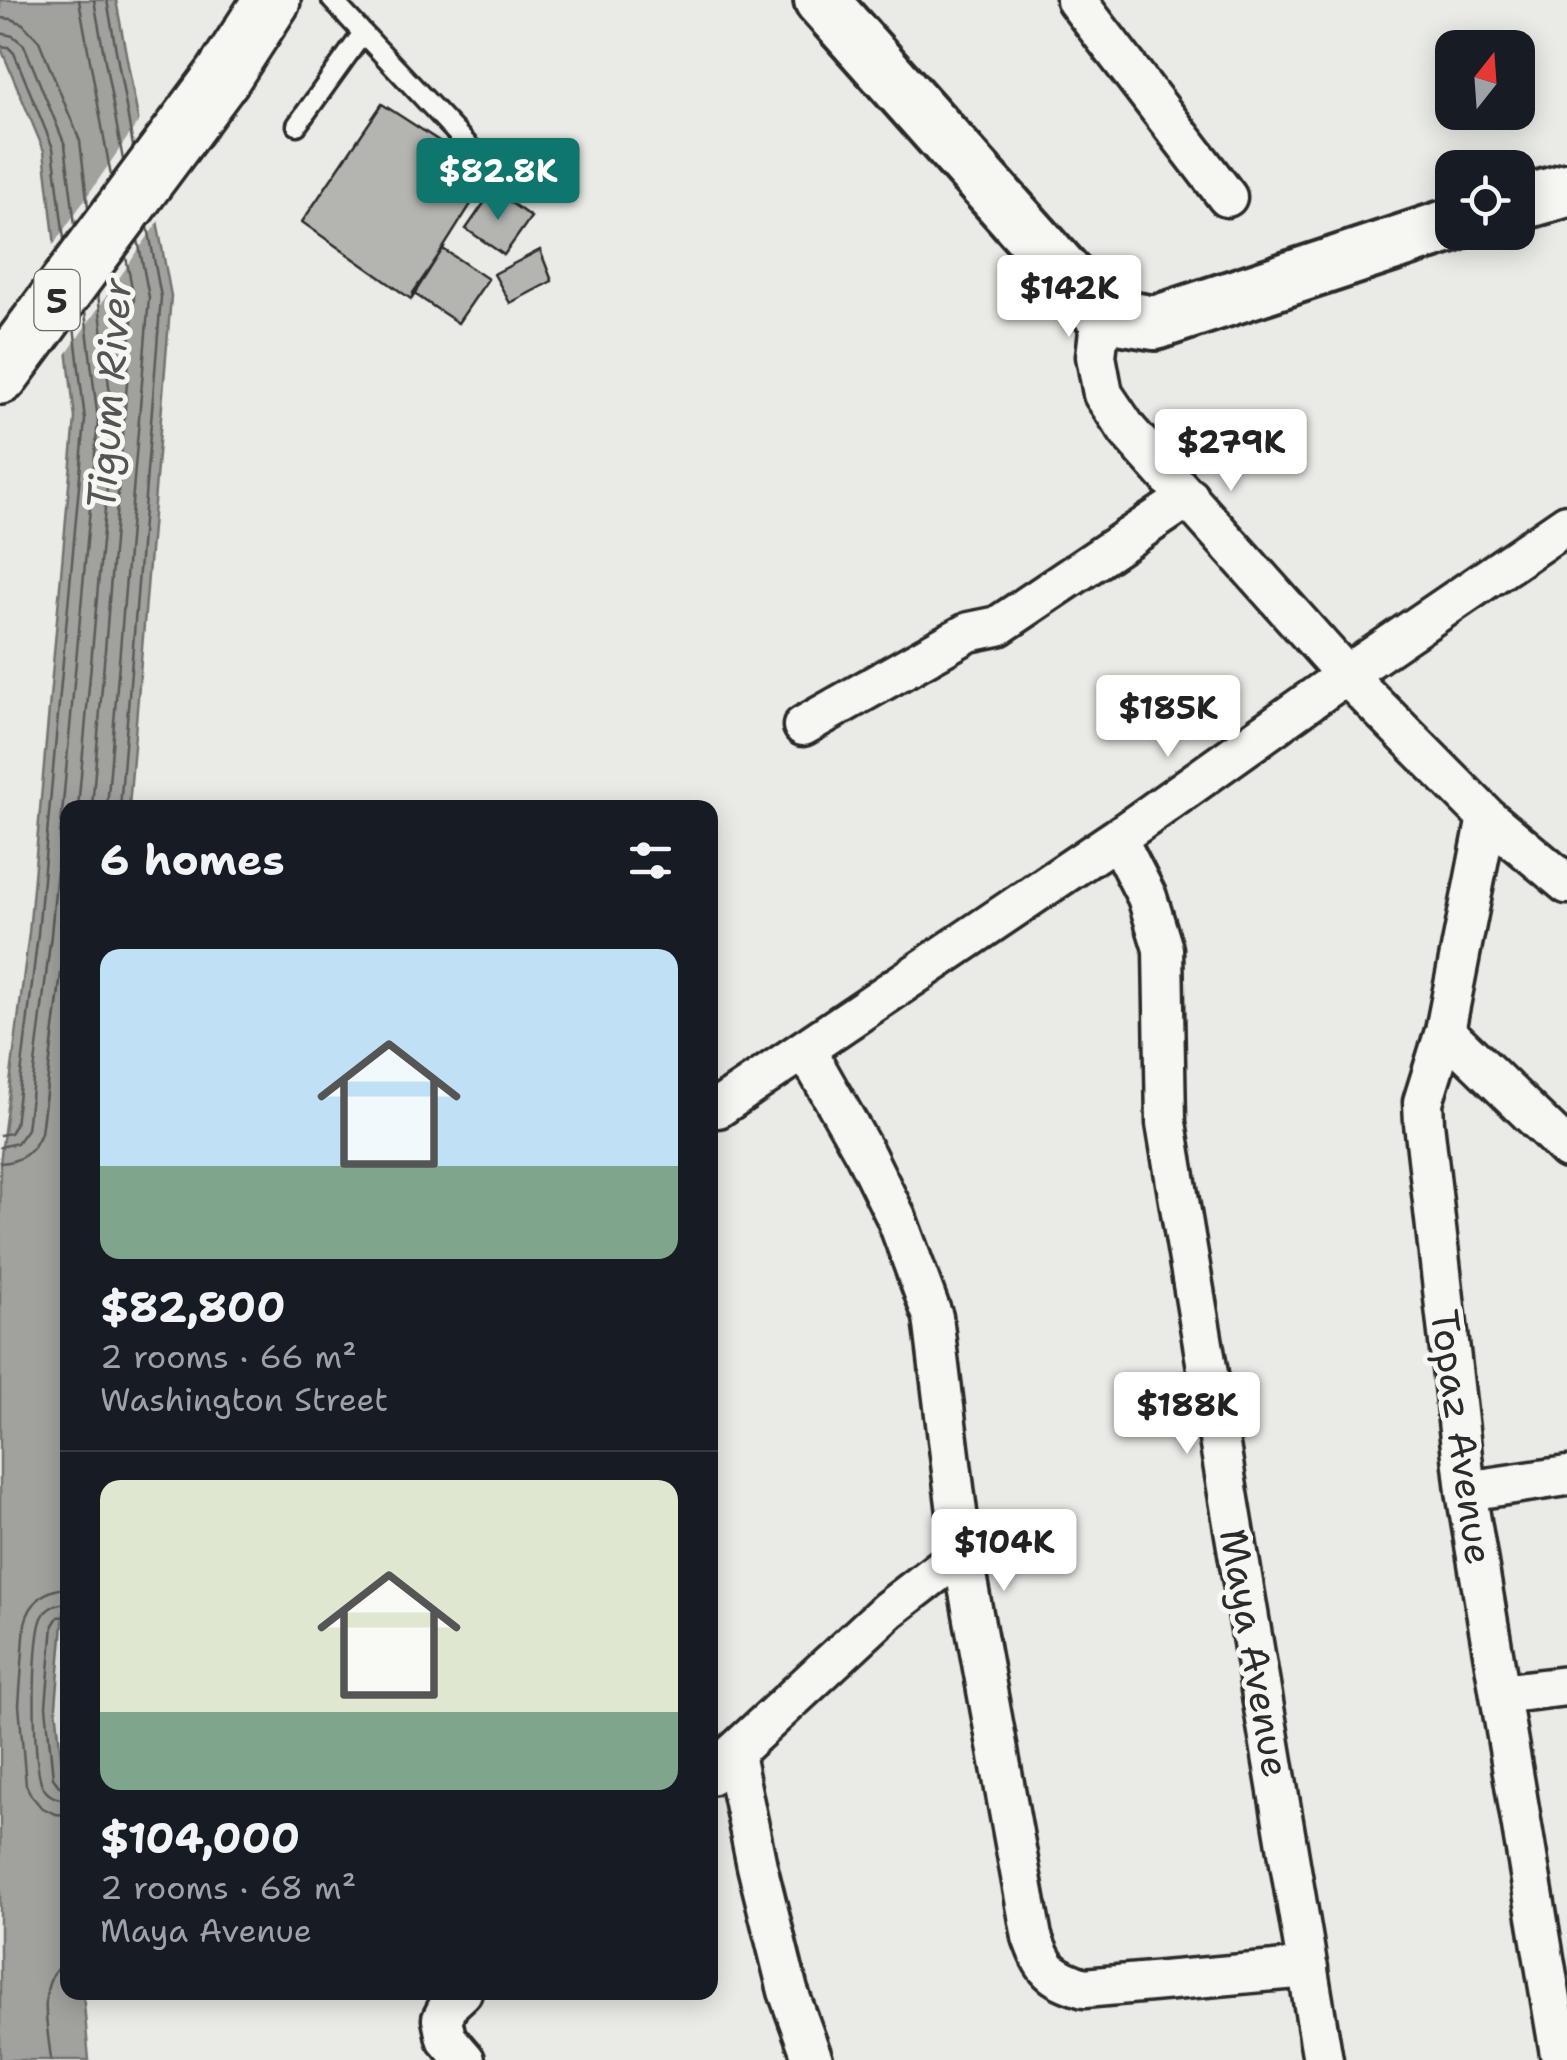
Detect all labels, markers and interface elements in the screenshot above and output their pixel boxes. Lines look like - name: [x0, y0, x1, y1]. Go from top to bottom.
- north arrow: [1435, 30, 1535, 130]
- map controls: [1435, 30, 1535, 250]
- pin: $82.8K: [417, 138, 579, 223]
- text: $82.8K: [439, 149, 557, 192]
- button: locate: [1435, 150, 1535, 250]
- pin: $142K: [999, 255, 1139, 340]
- text: $142K: [1019, 266, 1119, 309]
- road number: 5: [34, 270, 80, 330]
- water label: Tigum River: [74, 275, 144, 512]
- pin: $279K: [1161, 409, 1301, 494]
- text: $279K: [1177, 420, 1285, 463]
- pin: $185K: [1098, 675, 1238, 760]
- text: $185K: [1118, 686, 1218, 729]
- text: 6 homes: [100, 832, 285, 888]
- icon: filters: [623, 833, 678, 888]
- icon: home: [299, 1014, 479, 1194]
- text: $82,800: [100, 1279, 286, 1335]
- street label: Topaz Avenue: [1419, 1306, 1505, 1568]
- text: 2 rooms · 66 m²: [100, 1335, 357, 1378]
- pin: $188K: [1117, 1372, 1257, 1457]
- text: Washington Street: [100, 1378, 388, 1421]
- text: $188K: [1136, 1383, 1238, 1426]
- pin: $104K: [934, 1509, 1074, 1594]
- text: $104K: [953, 1520, 1055, 1563]
- street label: Maya Avenue: [1208, 1525, 1302, 1781]
- icon: home: [299, 1545, 479, 1725]
- text: $104,000: [100, 1810, 300, 1866]
- text: 2 rooms · 68 m²: [100, 1866, 356, 1909]
- text: Maya Avenue: [100, 1909, 312, 1952]

